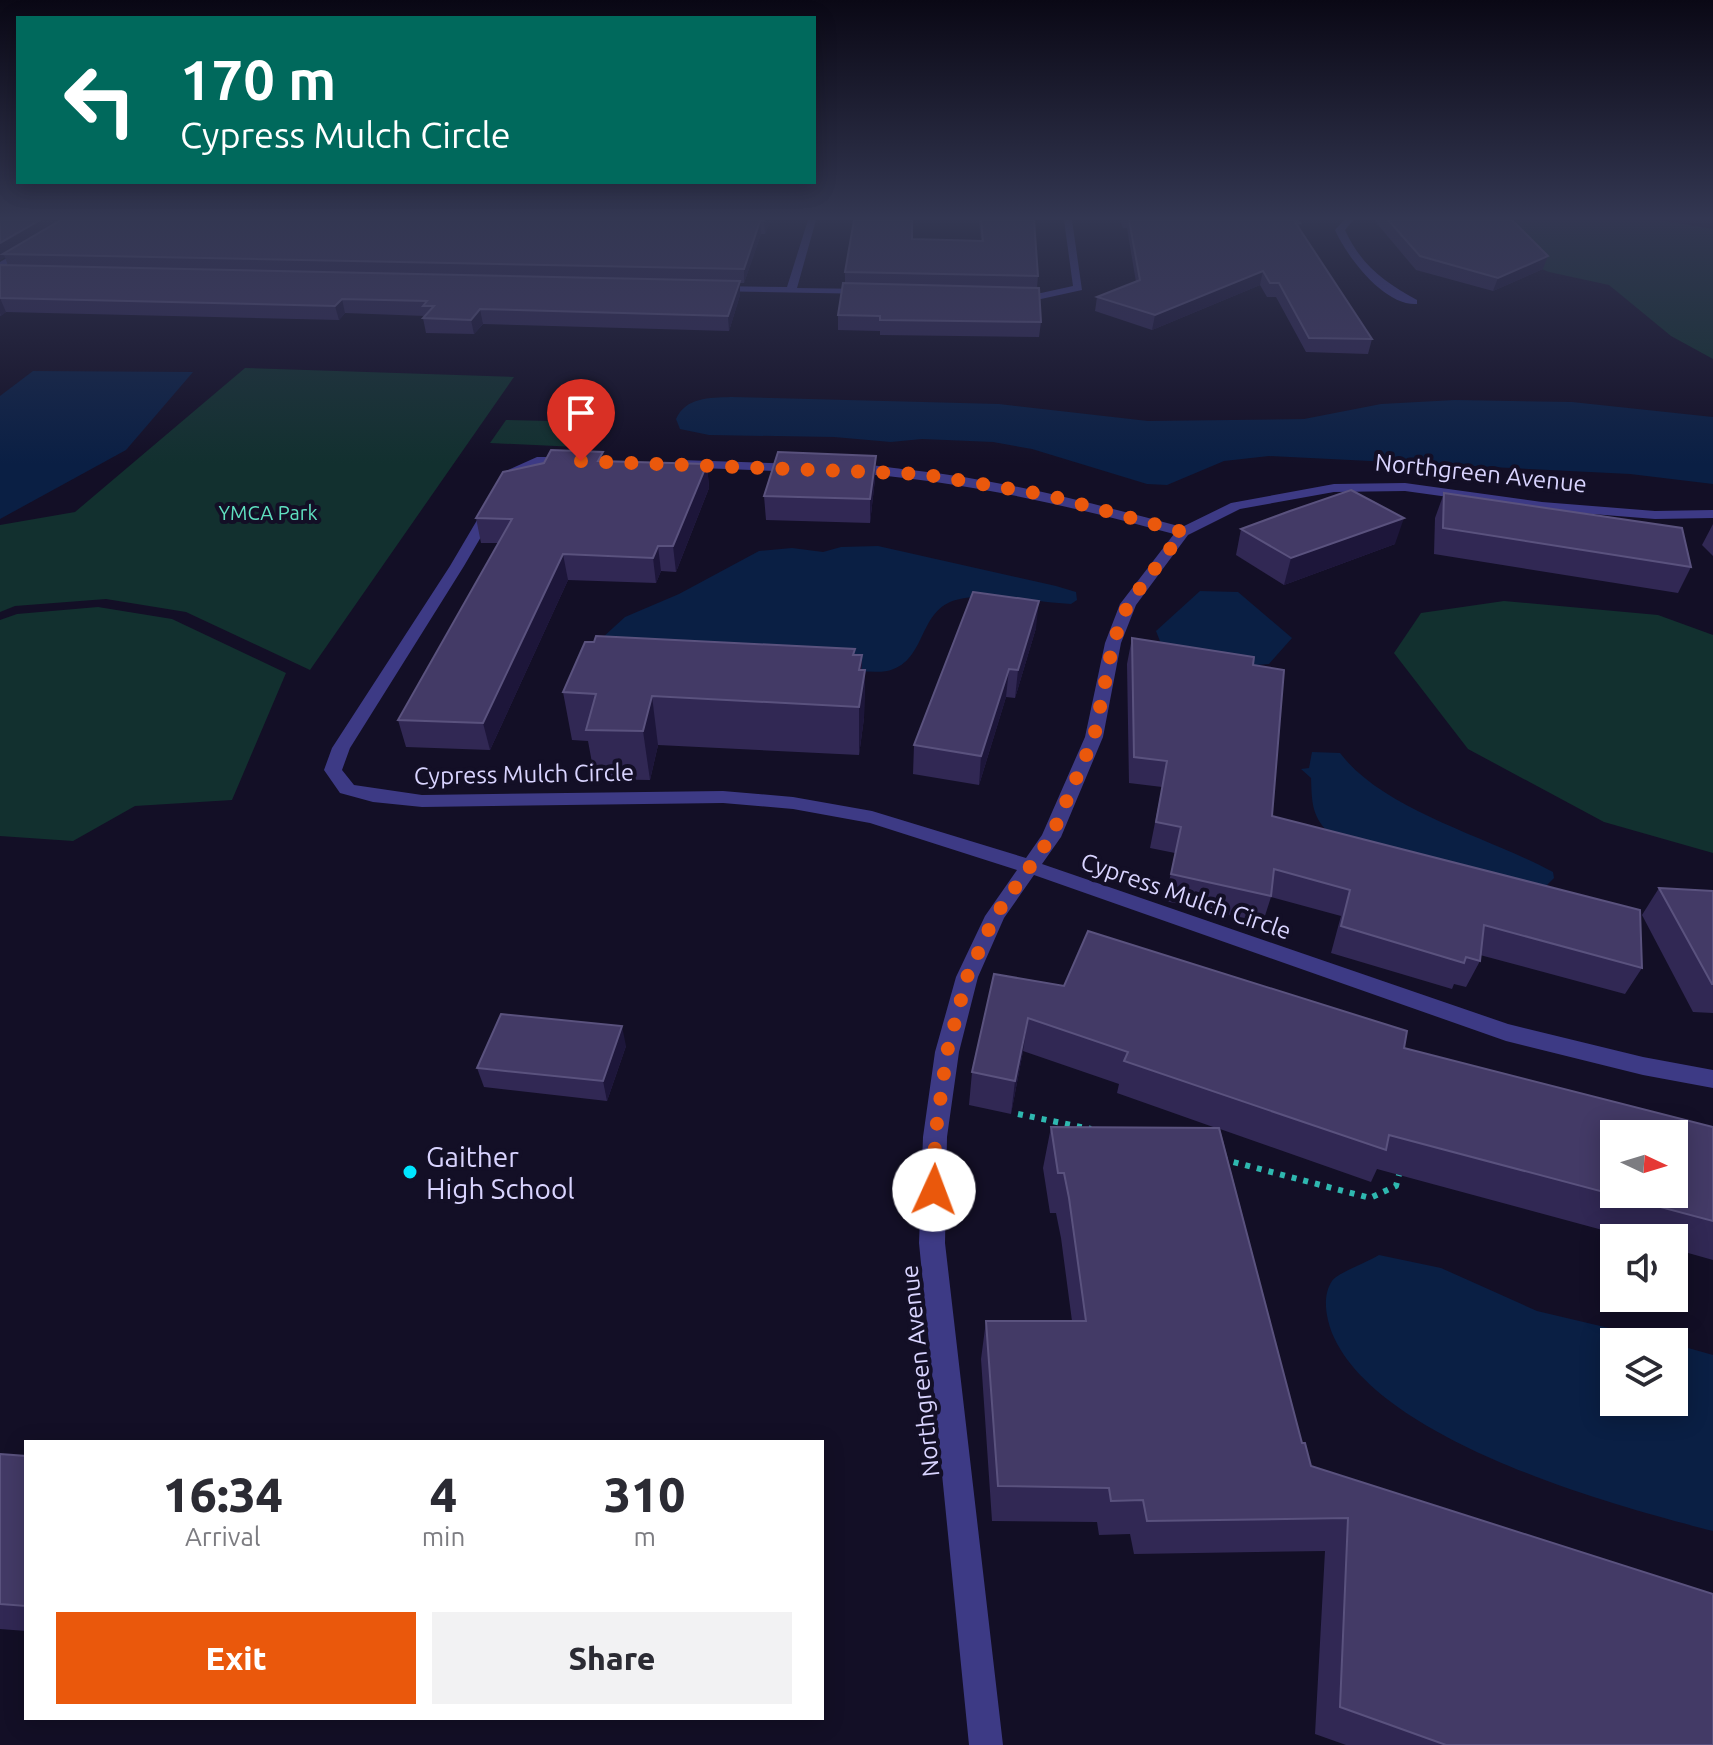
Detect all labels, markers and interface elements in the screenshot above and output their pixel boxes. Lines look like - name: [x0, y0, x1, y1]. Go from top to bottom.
- icon: left: [48, 48, 152, 152]
- text: 170 m: [180, 48, 336, 111]
- text: Cypress Mulch Circle: [180, 114, 511, 155]
- pin: [547, 379, 615, 461]
- icon: arrive: [559, 391, 603, 435]
- street label: Northgreen Avenue: [1374, 448, 1588, 498]
- park label: YMCA Park: [219, 501, 318, 524]
- street label: Cypress Mulch Circle: [414, 759, 634, 789]
- street label: Cypress Mulch Circle: [1077, 847, 1295, 945]
- north arrow: [1600, 1120, 1688, 1208]
- map controls: [1600, 1120, 1688, 1416]
- place label: Gaither High School: [426, 1141, 575, 1204]
- position arrow: [892, 1148, 976, 1232]
- marker: Gaither High School: [401, 1163, 419, 1181]
- button: sound: [1600, 1224, 1688, 1312]
- street label: Northgreen Avenue: [895, 1264, 945, 1478]
- button: layers: [1600, 1328, 1688, 1416]
- text: 16:34: [163, 1467, 283, 1521]
- text: 4: [430, 1467, 457, 1521]
- text: 310: [604, 1467, 685, 1521]
- text: Arrival: [185, 1522, 261, 1551]
- text: min: [422, 1522, 465, 1551]
- text: m: [633, 1522, 656, 1551]
- button: Exit: [56, 1612, 416, 1704]
- button: Share: [432, 1612, 792, 1704]

